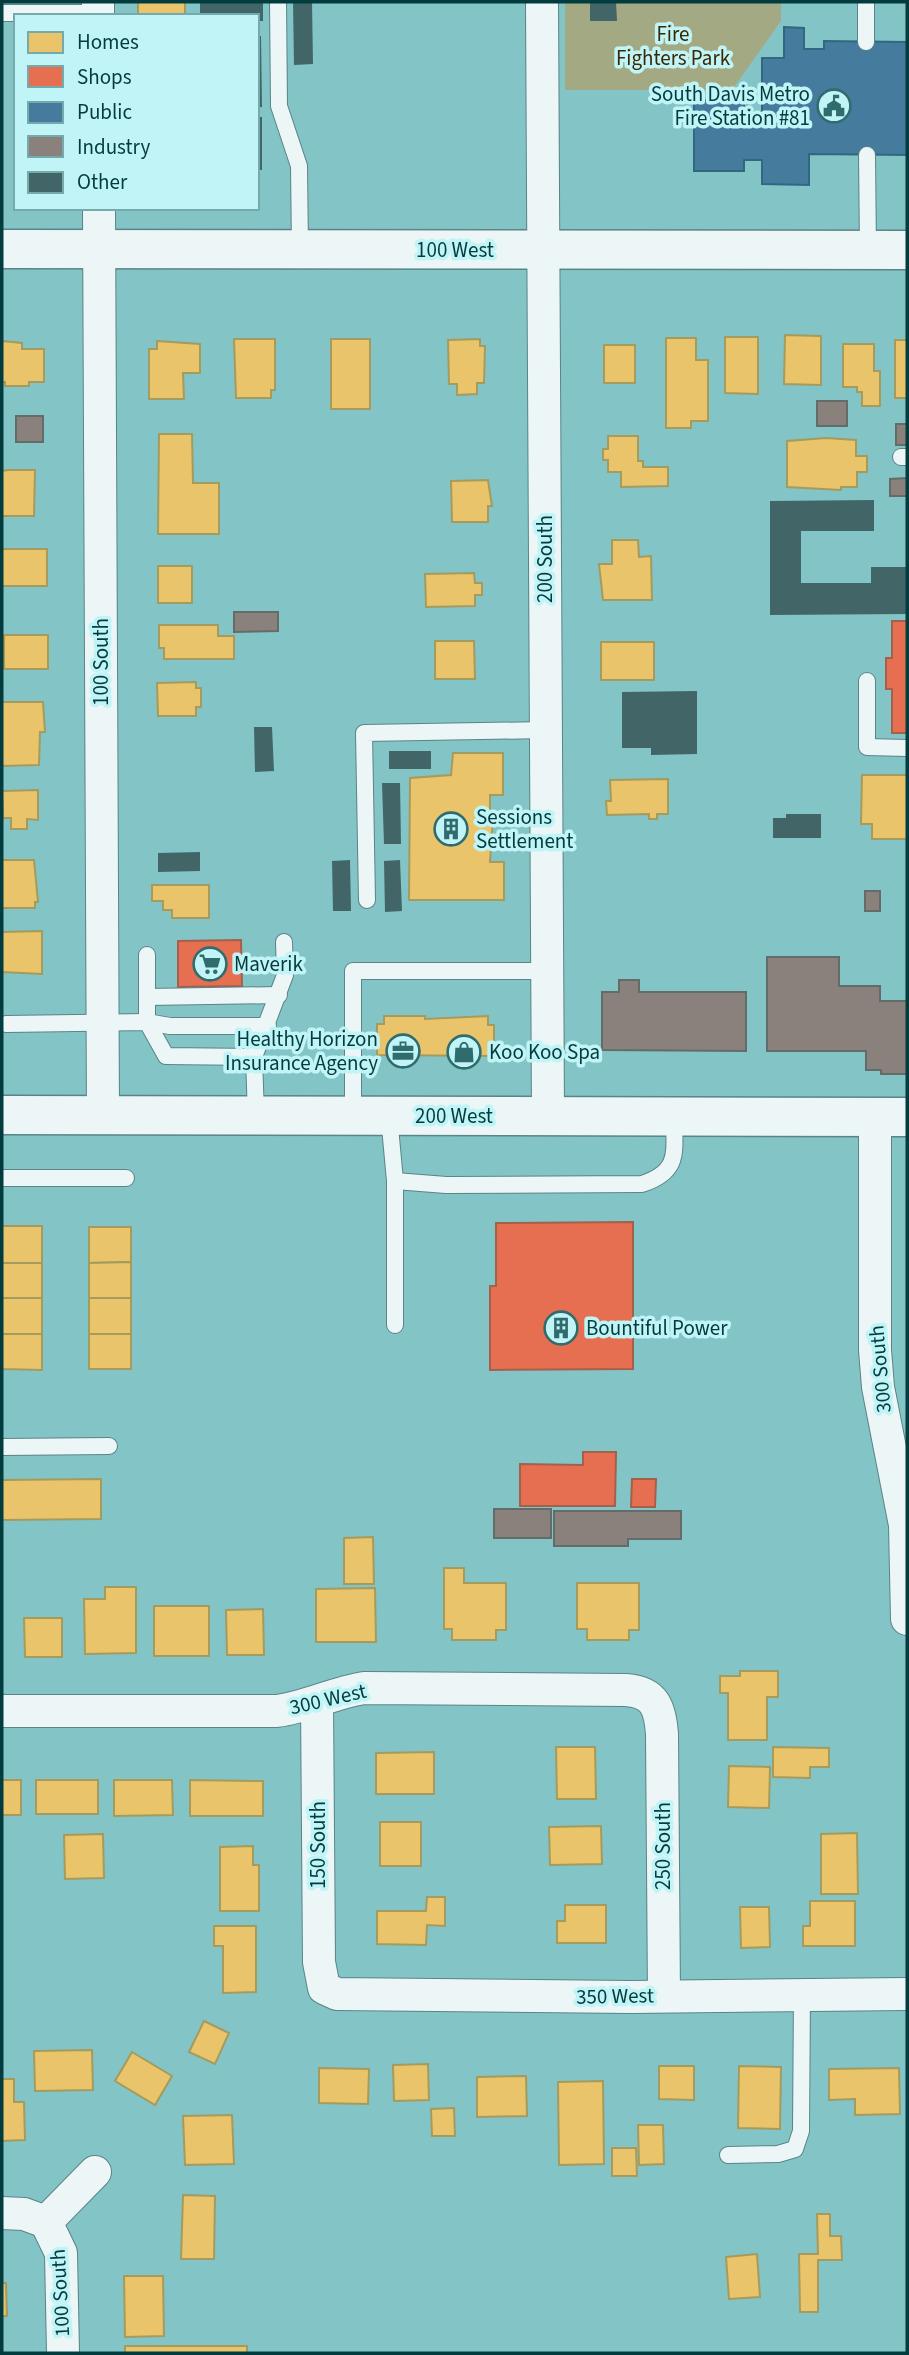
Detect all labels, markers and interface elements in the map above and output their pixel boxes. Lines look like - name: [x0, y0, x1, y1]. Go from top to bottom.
- legend: [14, 14, 259, 210]
- park label: Fire Fighters Park: [616, 19, 731, 73]
- text: Homes: [77, 27, 139, 57]
- text: Shops: [77, 62, 132, 92]
- place label: South Davis Metro Fire Station #81: [651, 79, 810, 133]
- public building icon: South Davis Metro Fire Station #81: [815, 87, 853, 125]
- text: Public: [77, 97, 132, 127]
- text: Industry: [77, 132, 150, 162]
- text: Other: [77, 167, 128, 197]
- street label: 100 West: [416, 235, 494, 265]
- street label: 200 South: [530, 515, 560, 603]
- street label: 100 South: [86, 618, 116, 706]
- place label: Sessions Settlement: [476, 802, 573, 856]
- building icon: Sessions Settlement: [432, 810, 470, 848]
- supermarket icon: Maverik: [191, 945, 229, 983]
- place label: Maverik: [234, 949, 303, 979]
- place label: Healthy Horizon Insurance Agency: [225, 1024, 378, 1078]
- office icon: Healthy Horizon Insurance Agency: [384, 1032, 422, 1070]
- shop icon: Koo Koo Spa: [445, 1033, 483, 1071]
- place label: Koo Koo Spa: [489, 1037, 600, 1067]
- street label: 200 West: [415, 1101, 493, 1131]
- building icon: Bountiful Power: [542, 1309, 580, 1347]
- place label: Bountiful Power: [586, 1313, 728, 1343]
- street label: 300 South: [861, 1324, 899, 1414]
- street label: 300 West: [287, 1676, 369, 1722]
- street label: 150 South: [303, 1801, 333, 1889]
- street label: 250 South: [648, 1802, 678, 1890]
- street label: 350 West: [576, 1980, 654, 2012]
- street label: 100 South: [43, 2248, 77, 2338]

